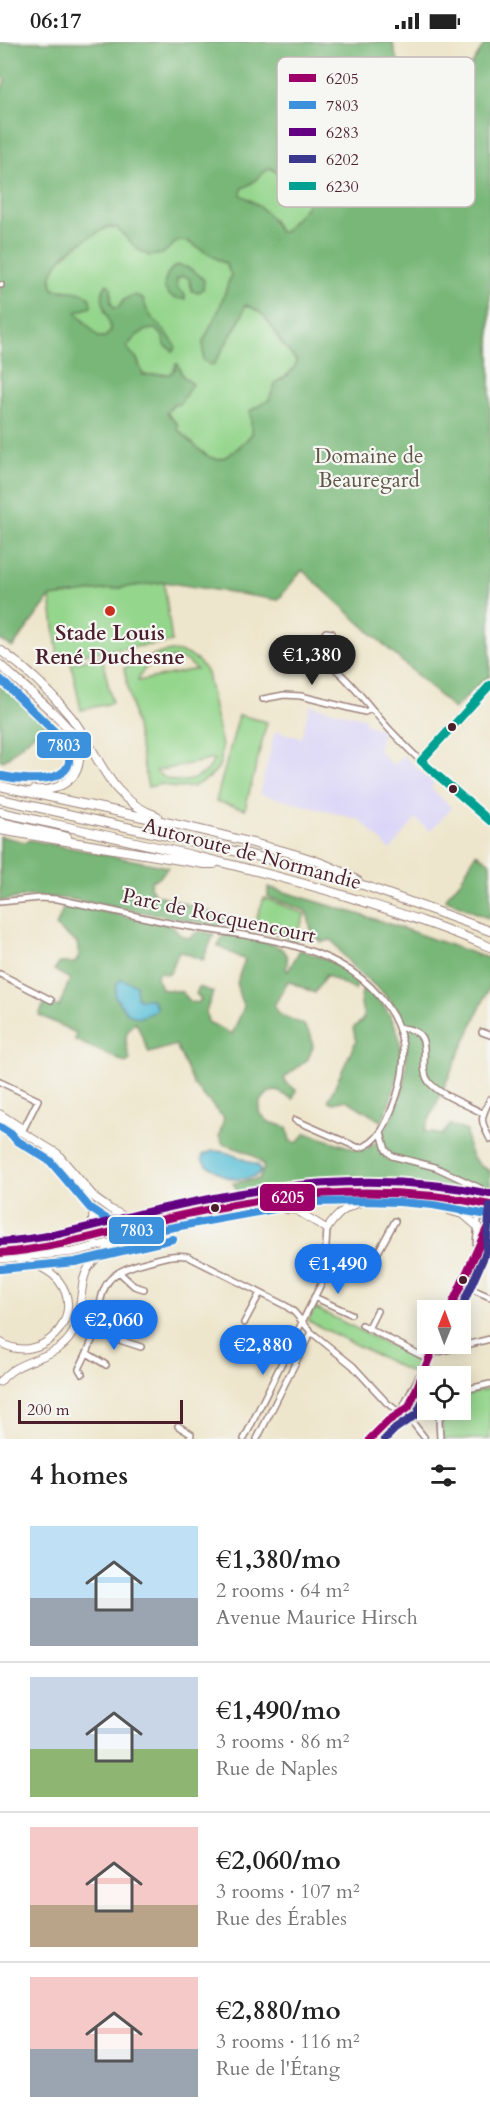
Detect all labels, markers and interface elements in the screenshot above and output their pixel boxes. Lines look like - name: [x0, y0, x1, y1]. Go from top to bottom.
- text: 06:17: [30, 6, 81, 36]
- legend: [277, 57, 475, 207]
- text: 6205: [326, 68, 359, 90]
- text: 7803: [326, 95, 359, 117]
- text: 6283: [326, 122, 359, 144]
- text: 6202: [326, 149, 359, 171]
- text: 6230: [326, 176, 359, 198]
- park label: Domaine de Beauregard: [315, 442, 423, 495]
- marker: Stade Louis René Duchesne: [103, 604, 117, 618]
- place label: Stade Louis René Duchesne: [35, 619, 185, 672]
- pin: €1,380: [263, 635, 361, 686]
- text: €1,380: [283, 641, 341, 668]
- unlabelled marker: [446, 721, 458, 733]
- line badge: 7803: [36, 731, 92, 759]
- text: 7803: [48, 735, 80, 757]
- unlabelled marker: [447, 783, 459, 795]
- street label: Autoroute de Normandie: [139, 811, 365, 897]
- street label: Parc de Rocquencourt: [120, 881, 319, 951]
- line badge: 6205: [259, 1183, 316, 1212]
- text: 6205: [272, 1187, 304, 1209]
- unlabelled marker: [209, 1202, 221, 1214]
- line badge: 7803: [108, 1216, 165, 1245]
- text: 7803: [121, 1220, 153, 1242]
- pin: €1,490: [289, 1244, 387, 1295]
- text: €1,490: [309, 1250, 367, 1277]
- unlabelled marker: [457, 1274, 469, 1286]
- pin: €2,060: [65, 1300, 163, 1351]
- north arrow: [417, 1300, 471, 1354]
- map controls: [417, 1300, 471, 1420]
- text: €2,060: [85, 1306, 143, 1333]
- pin: €2,880: [214, 1325, 312, 1376]
- text: €2,880: [234, 1331, 292, 1358]
- button: locate: [417, 1366, 471, 1420]
- scale bar: [18, 1397, 183, 1424]
- text: 200 m: [27, 1399, 69, 1421]
- text: 4 homes: [30, 1458, 128, 1493]
- icon: filters: [427, 1459, 460, 1492]
- text: €1,380/mo: [216, 1542, 341, 1577]
- icon: home: [78, 1550, 150, 1622]
- text: 2 rooms · 64 m²: [216, 1577, 349, 1604]
- text: Avenue Maurice Hirsch: [216, 1604, 418, 1631]
- text: €1,490/mo: [216, 1693, 341, 1728]
- icon: home: [78, 1701, 150, 1773]
- text: 3 rooms · 86 m²: [216, 1728, 349, 1755]
- text: Rue de Naples: [216, 1755, 338, 1782]
- text: €2,060/mo: [216, 1843, 341, 1878]
- icon: home: [78, 1851, 150, 1923]
- text: 3 rooms · 107 m²: [216, 1878, 360, 1905]
- text: Rue des Érables: [216, 1905, 347, 1932]
- text: €2,880/mo: [216, 1993, 341, 2028]
- icon: home: [78, 2001, 150, 2073]
- text: 3 rooms · 116 m²: [216, 2028, 360, 2055]
- text: Rue de l'Étang: [216, 2055, 340, 2082]

